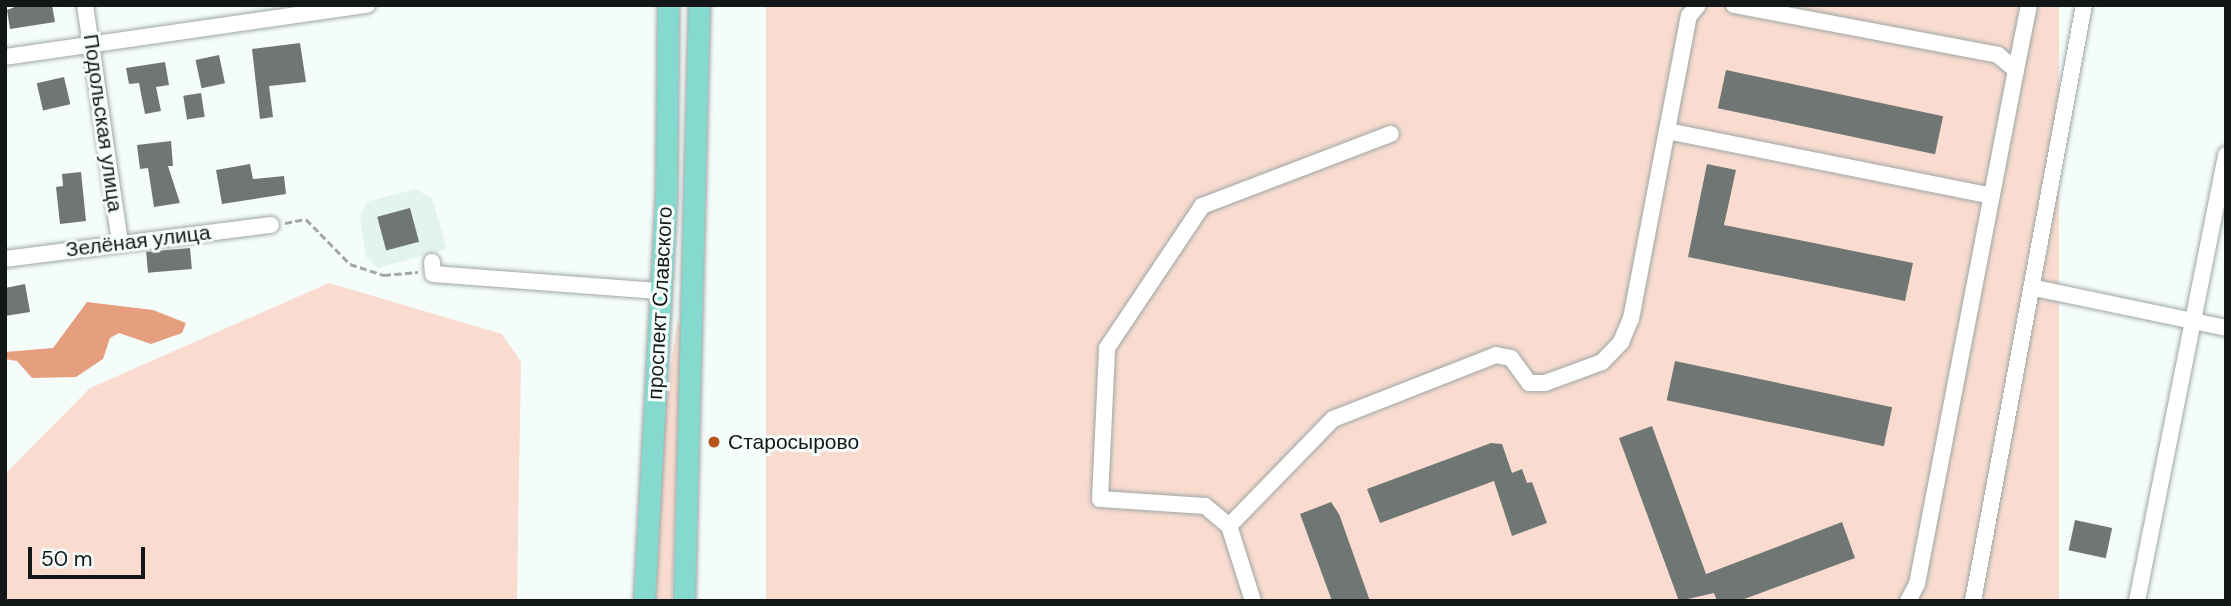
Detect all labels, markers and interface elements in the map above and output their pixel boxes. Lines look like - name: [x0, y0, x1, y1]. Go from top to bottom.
- street label: Подольская улица: [78, 32, 128, 214]
- street label: проспект Славского: [642, 206, 678, 400]
- street label: Зелёная улица: [64, 220, 212, 262]
- place label: Старосырово: [728, 429, 859, 455]
- marker: Старосырово: [706, 434, 722, 450]
- scale bar: [32, 532, 149, 576]
- text: 50 m: [41, 545, 92, 573]

